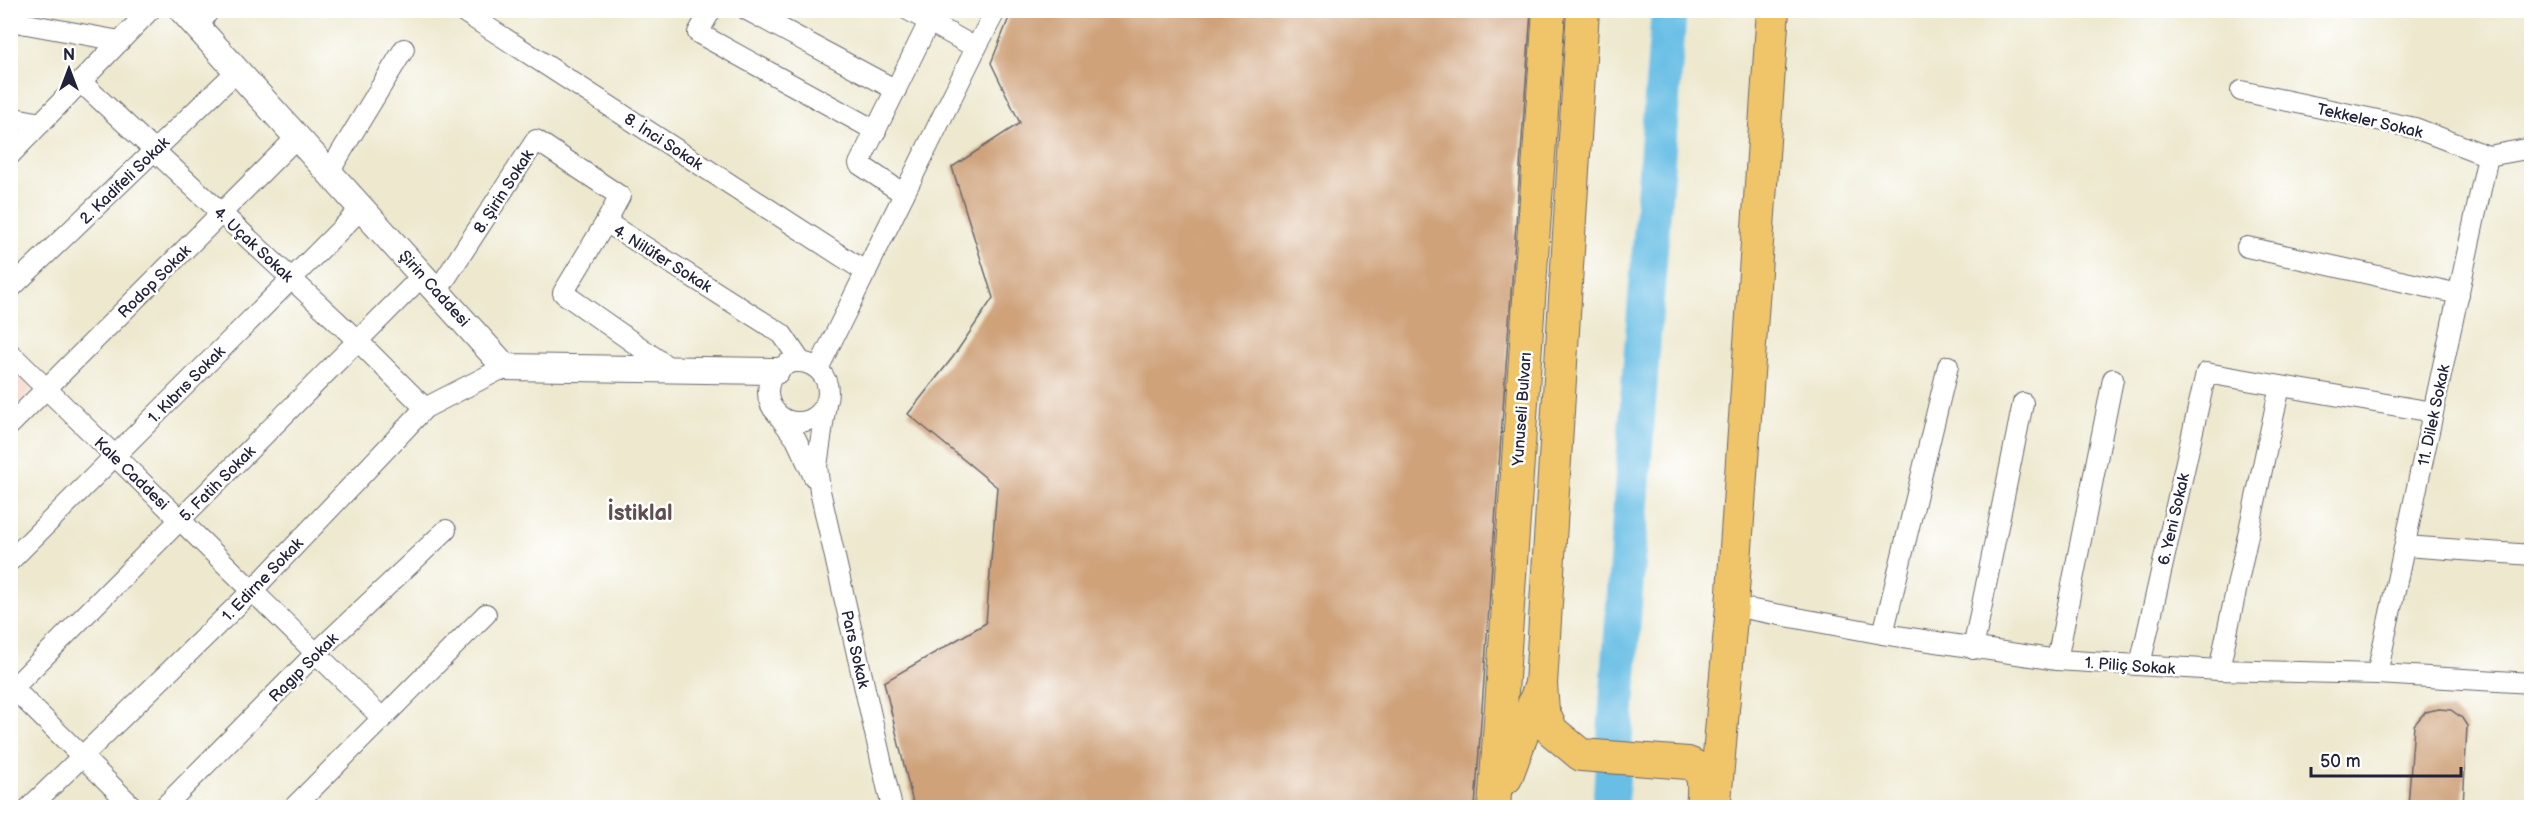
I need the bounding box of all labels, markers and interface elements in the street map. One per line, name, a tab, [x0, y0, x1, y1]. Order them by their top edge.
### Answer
north arrow	[39, 39, 99, 99]
text: N	[63, 46, 75, 65]
street label: Tekkeler Sokak	[2315, 100, 2425, 143]
street label: 8. İnci Sokak	[620, 108, 707, 175]
street label: 2. Kadifeli Sokak	[76, 133, 174, 229]
street label: 8. Şirin Sokak	[470, 146, 538, 237]
street label: 4. Uçak Sokak	[209, 204, 297, 287]
street label: 4. Nilüfer Sokak	[610, 221, 715, 297]
street label: Rodop Sokak	[115, 242, 196, 322]
street label: Şirin Caddesi	[395, 247, 473, 331]
street label: 1. Kıbrıs Sokak	[144, 342, 230, 428]
street label: Yunuseli Bulvarı	[1509, 352, 1536, 468]
street label: 11. Dilek Sokak	[2414, 363, 2455, 468]
street label: Kale Caddesi	[90, 434, 172, 514]
street label: 5. Fatih Sokak	[176, 442, 260, 526]
street label: 6. Yeni Sokak	[2155, 471, 2194, 567]
district label: İstiklal	[607, 498, 673, 527]
street label: 1. Edirne Sokak	[219, 534, 308, 626]
street label: Pars Sokak	[836, 609, 873, 690]
street label: Ragıp Sokak	[266, 629, 343, 707]
street label: 1. Piliç Sokak	[2084, 654, 2176, 679]
scale bar	[2311, 740, 2461, 778]
text: 50 m	[2320, 751, 2361, 772]

